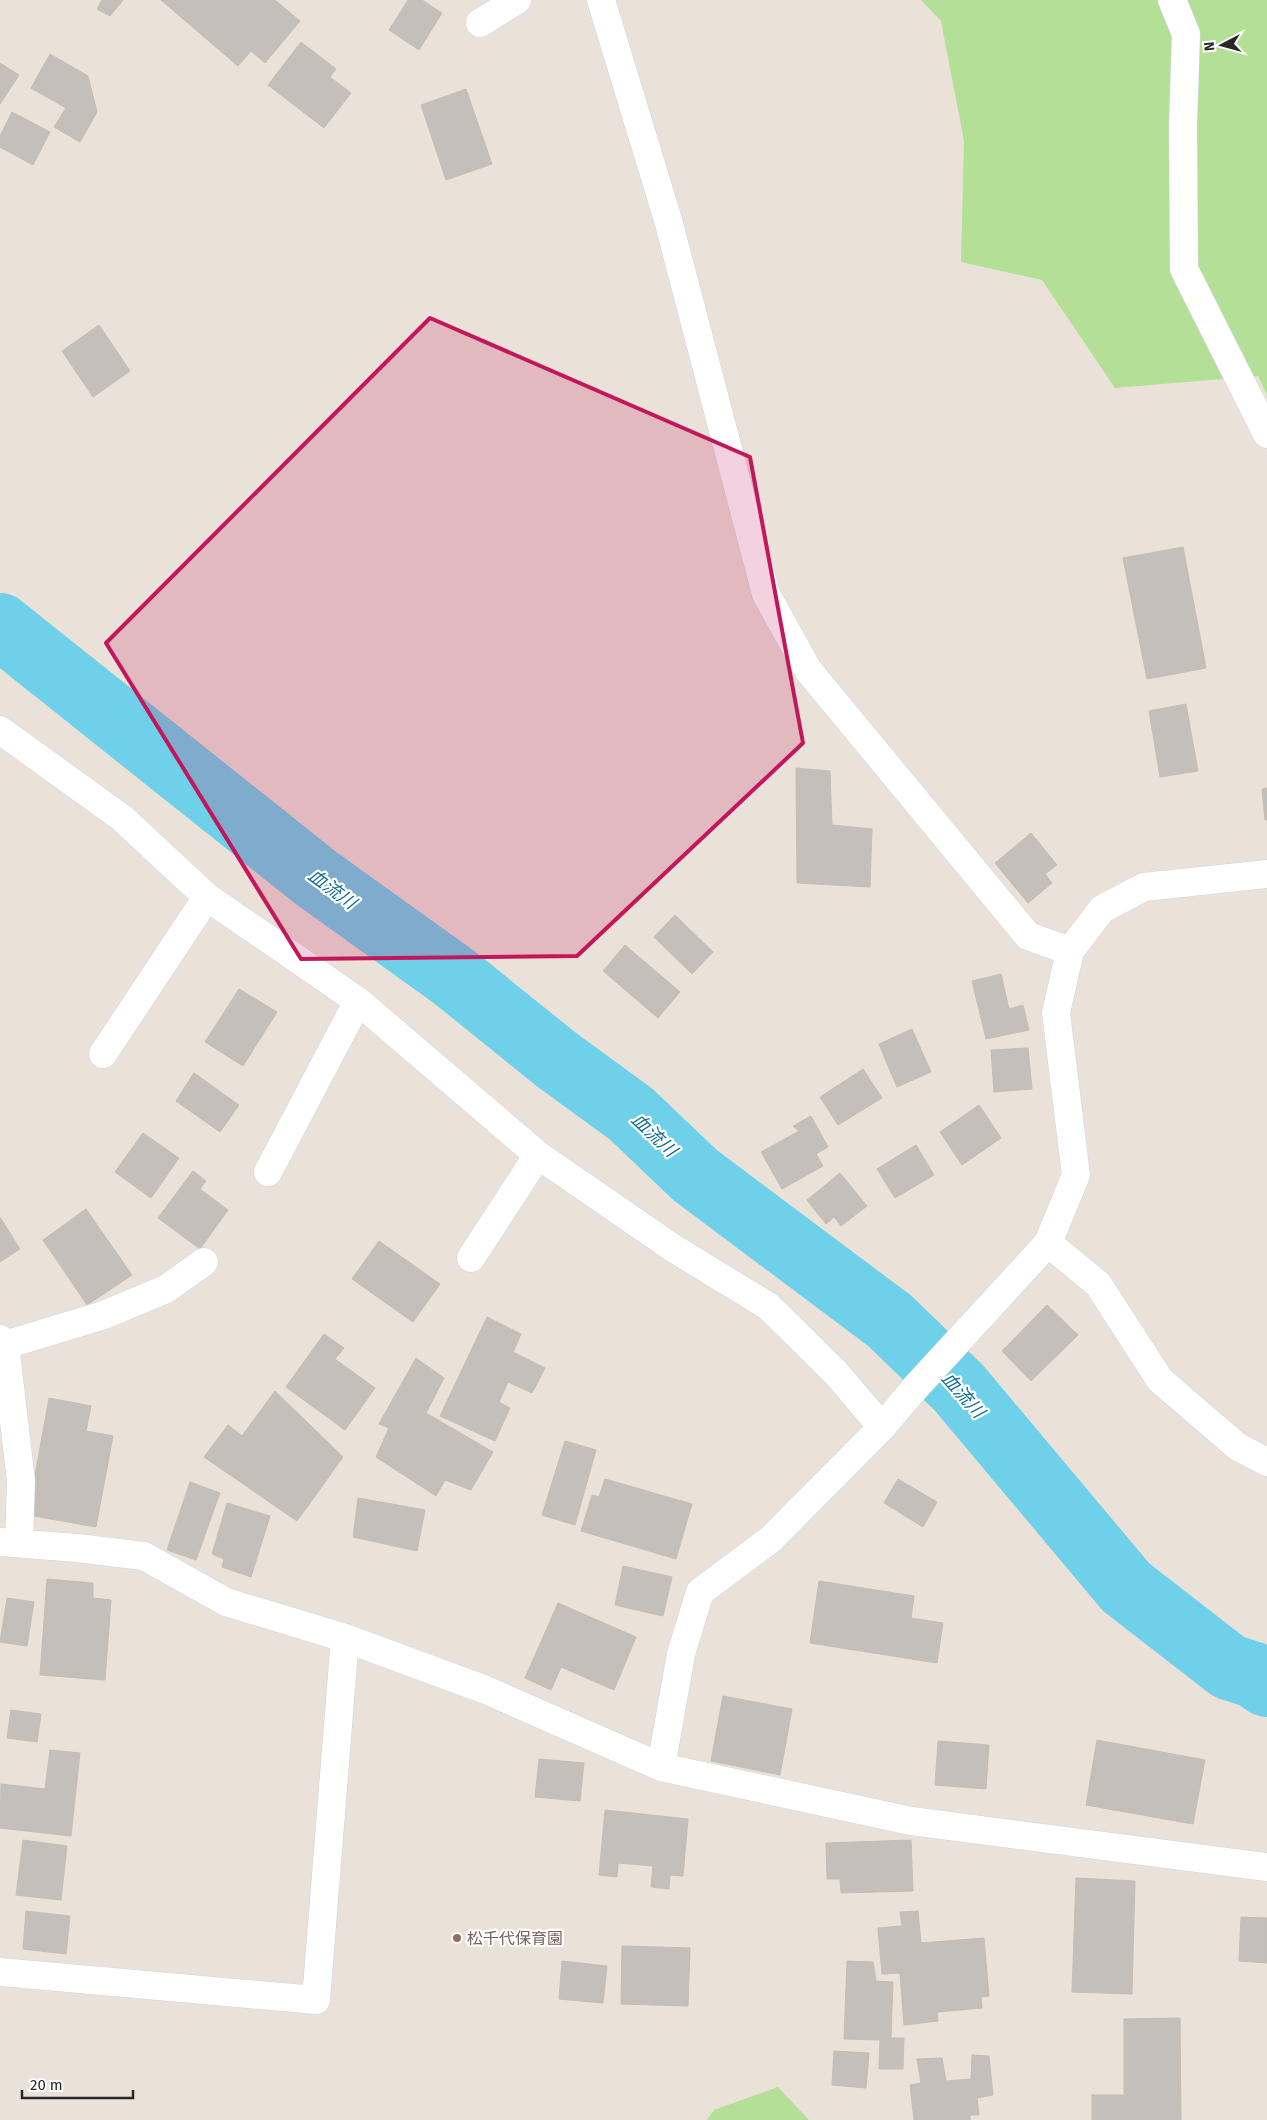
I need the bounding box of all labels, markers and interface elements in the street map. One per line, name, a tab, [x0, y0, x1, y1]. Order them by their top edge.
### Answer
north arrow	[1197, 20, 1247, 70]
text: N	[1201, 41, 1219, 52]
water label: 血流川	[304, 864, 362, 915]
water label: 血流川	[627, 1109, 683, 1163]
water label: 血流川	[937, 1368, 991, 1424]
place label: 松千代保育園	[467, 1929, 563, 1948]
marker: 松千代保育園	[451, 1932, 463, 1944]
scale bar	[22, 2068, 134, 2100]
text: 20 m	[30, 2076, 63, 2094]

